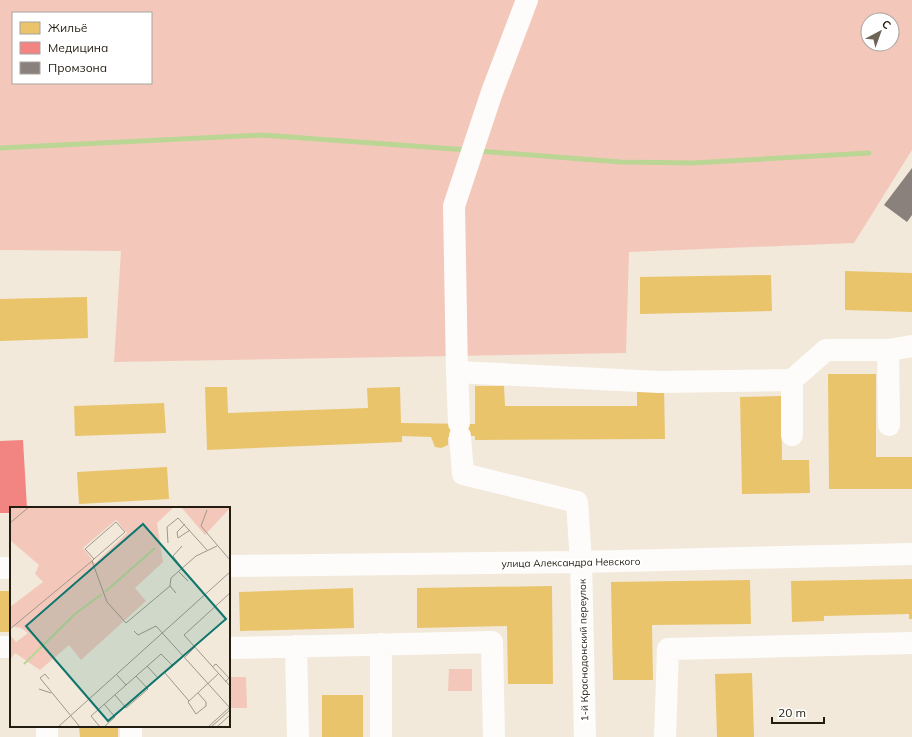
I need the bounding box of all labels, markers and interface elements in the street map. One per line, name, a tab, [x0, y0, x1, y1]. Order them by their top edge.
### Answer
legend	[12, 12, 152, 84]
north arrow	[860, 12, 900, 52]
text: С	[879, 17, 894, 33]
text: Жильё	[48, 20, 88, 35]
text: Медицина	[48, 40, 108, 55]
text: Промзона	[48, 60, 107, 75]
inset map	[10, 507, 230, 727]
street label: улица Александра Невского	[501, 555, 641, 570]
street label: 1-й Краснодонский переулок	[576, 578, 591, 721]
scale bar	[772, 699, 824, 725]
text: 20 m	[778, 705, 806, 720]

